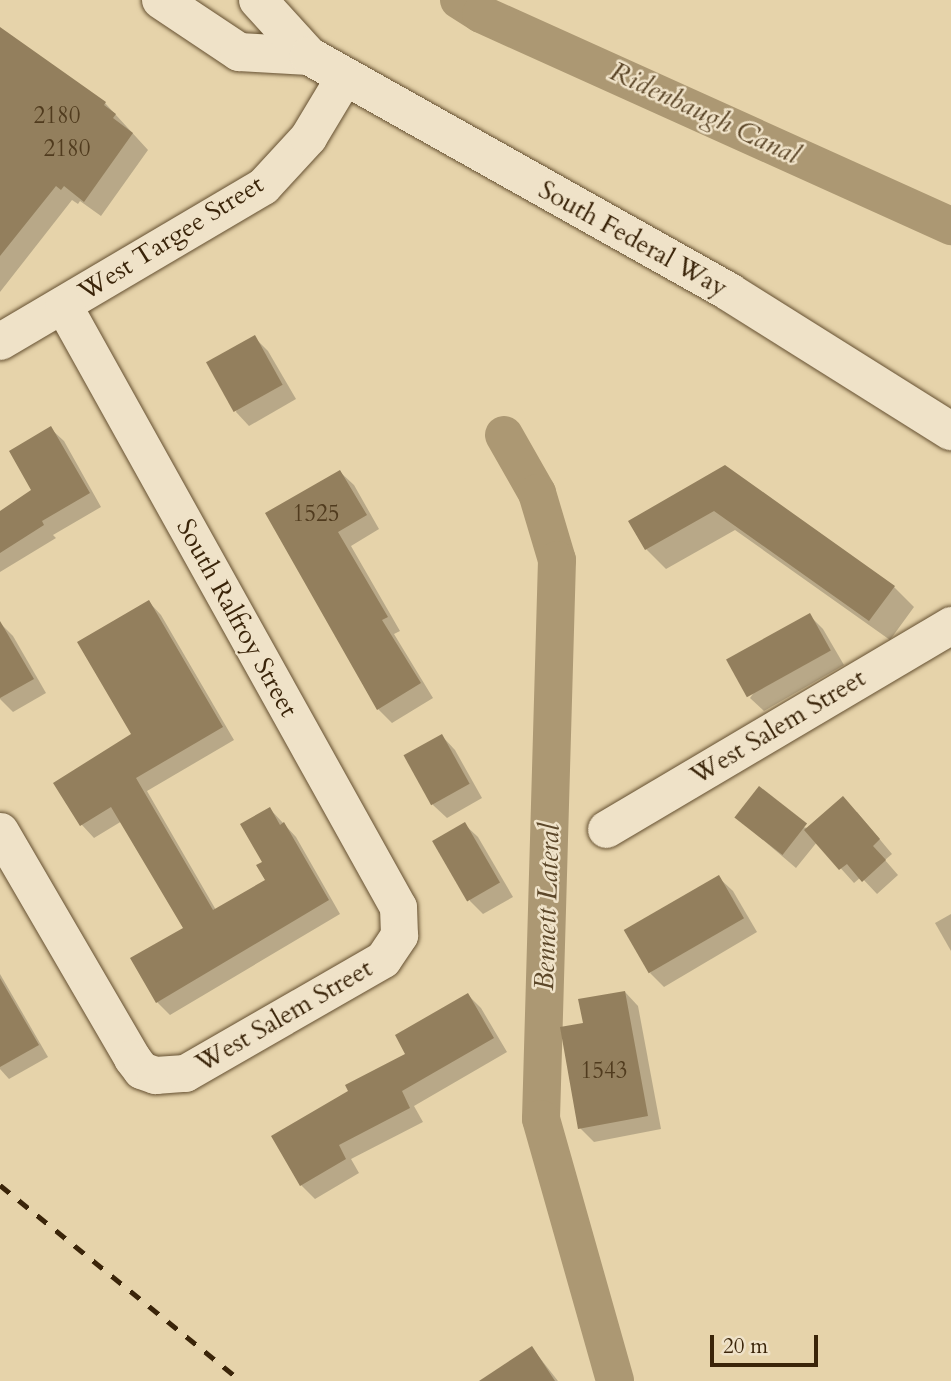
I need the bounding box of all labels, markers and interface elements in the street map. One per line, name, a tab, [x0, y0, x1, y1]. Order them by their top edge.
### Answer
water label: Ridenbaugh Canal	[605, 54, 805, 172]
house number: 2180	[33, 102, 81, 130]
house number: 2180	[43, 135, 91, 163]
street label: West Targee Street	[73, 169, 269, 307]
street label: South Federal Way	[533, 174, 733, 304]
house number: 1525	[292, 500, 340, 528]
street label: South Ralfroy Street	[170, 514, 304, 722]
street label: West Salem Street	[685, 662, 871, 792]
water label: Bennett Lateral	[527, 823, 567, 991]
street label: West Salem Street	[190, 953, 378, 1079]
house number: 1543	[580, 1057, 628, 1085]
scale bar	[713, 1322, 822, 1366]
text: 20 m	[723, 1332, 768, 1361]

